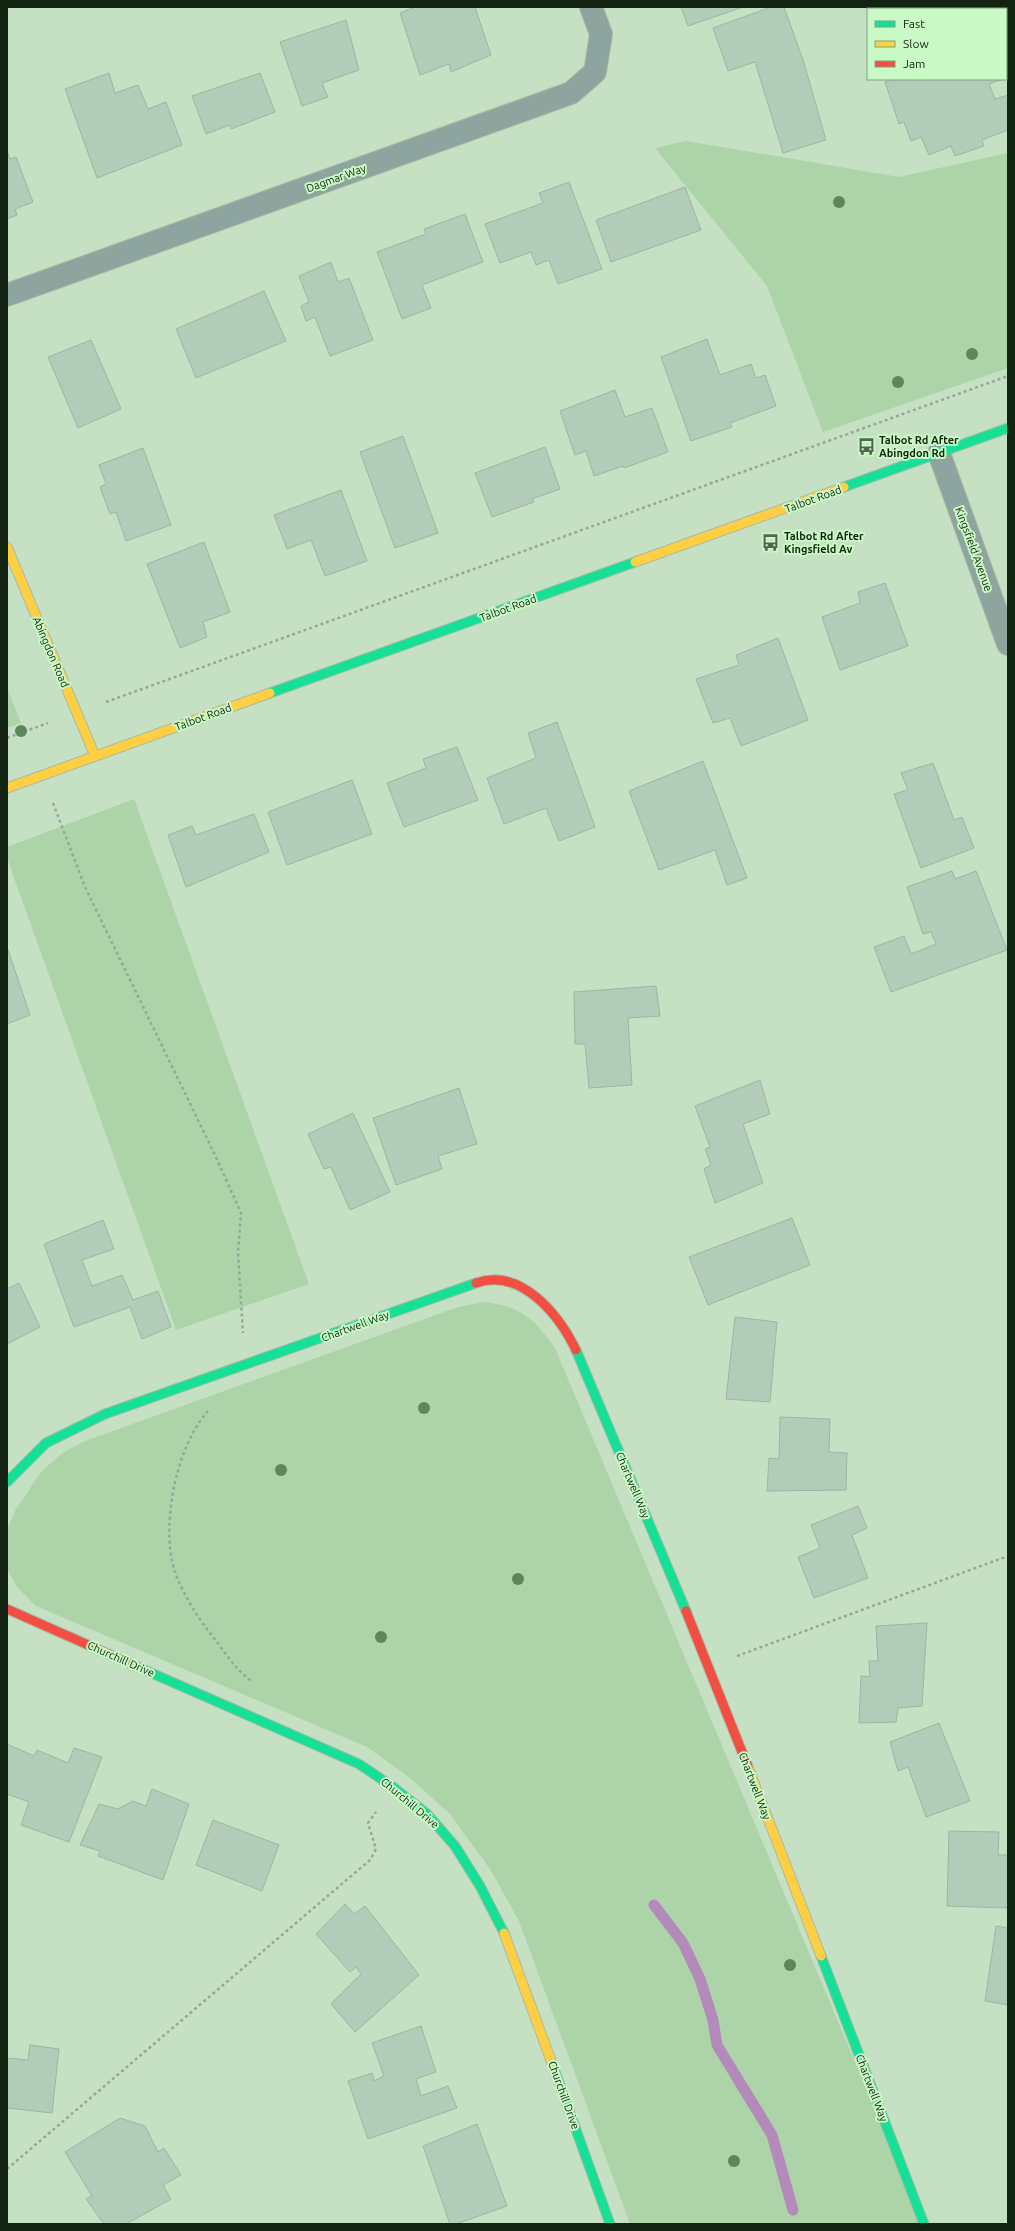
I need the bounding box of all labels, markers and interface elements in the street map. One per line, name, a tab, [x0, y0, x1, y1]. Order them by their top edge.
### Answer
legend	[867, 8, 1007, 80]
text: Fast	[903, 17, 925, 30]
text: Slow	[903, 37, 929, 50]
text: Jam	[903, 57, 925, 70]
street label: Dagmar Way	[305, 161, 368, 194]
place label: Talbot Rd After Abingdon Rd	[879, 434, 959, 459]
bus stop icon: Talbot Rd After Abingdon Rd	[856, 436, 876, 456]
street label: Talbot Road	[783, 483, 843, 515]
street label: Kingsfield Avenue	[953, 505, 995, 593]
place label: Talbot Rd After Kingsfield Av	[784, 530, 864, 555]
bus stop icon: Talbot Rd After Kingsfield Av	[761, 532, 781, 552]
street label: Talbot Road	[478, 592, 538, 624]
street label: Abingdon Road	[31, 615, 71, 689]
street label: Talbot Road	[173, 701, 233, 733]
street label: Chartwell Way	[320, 1308, 391, 1344]
street label: Chartwell Way	[614, 1450, 653, 1521]
street label: Churchill Drive	[86, 1639, 156, 1679]
street label: Chartwell Way	[737, 1751, 774, 1822]
street label: Churchill Drive	[379, 1775, 441, 1831]
street label: Chartwell Way	[854, 2053, 891, 2124]
street label: Churchill Drive	[546, 2059, 582, 2131]

